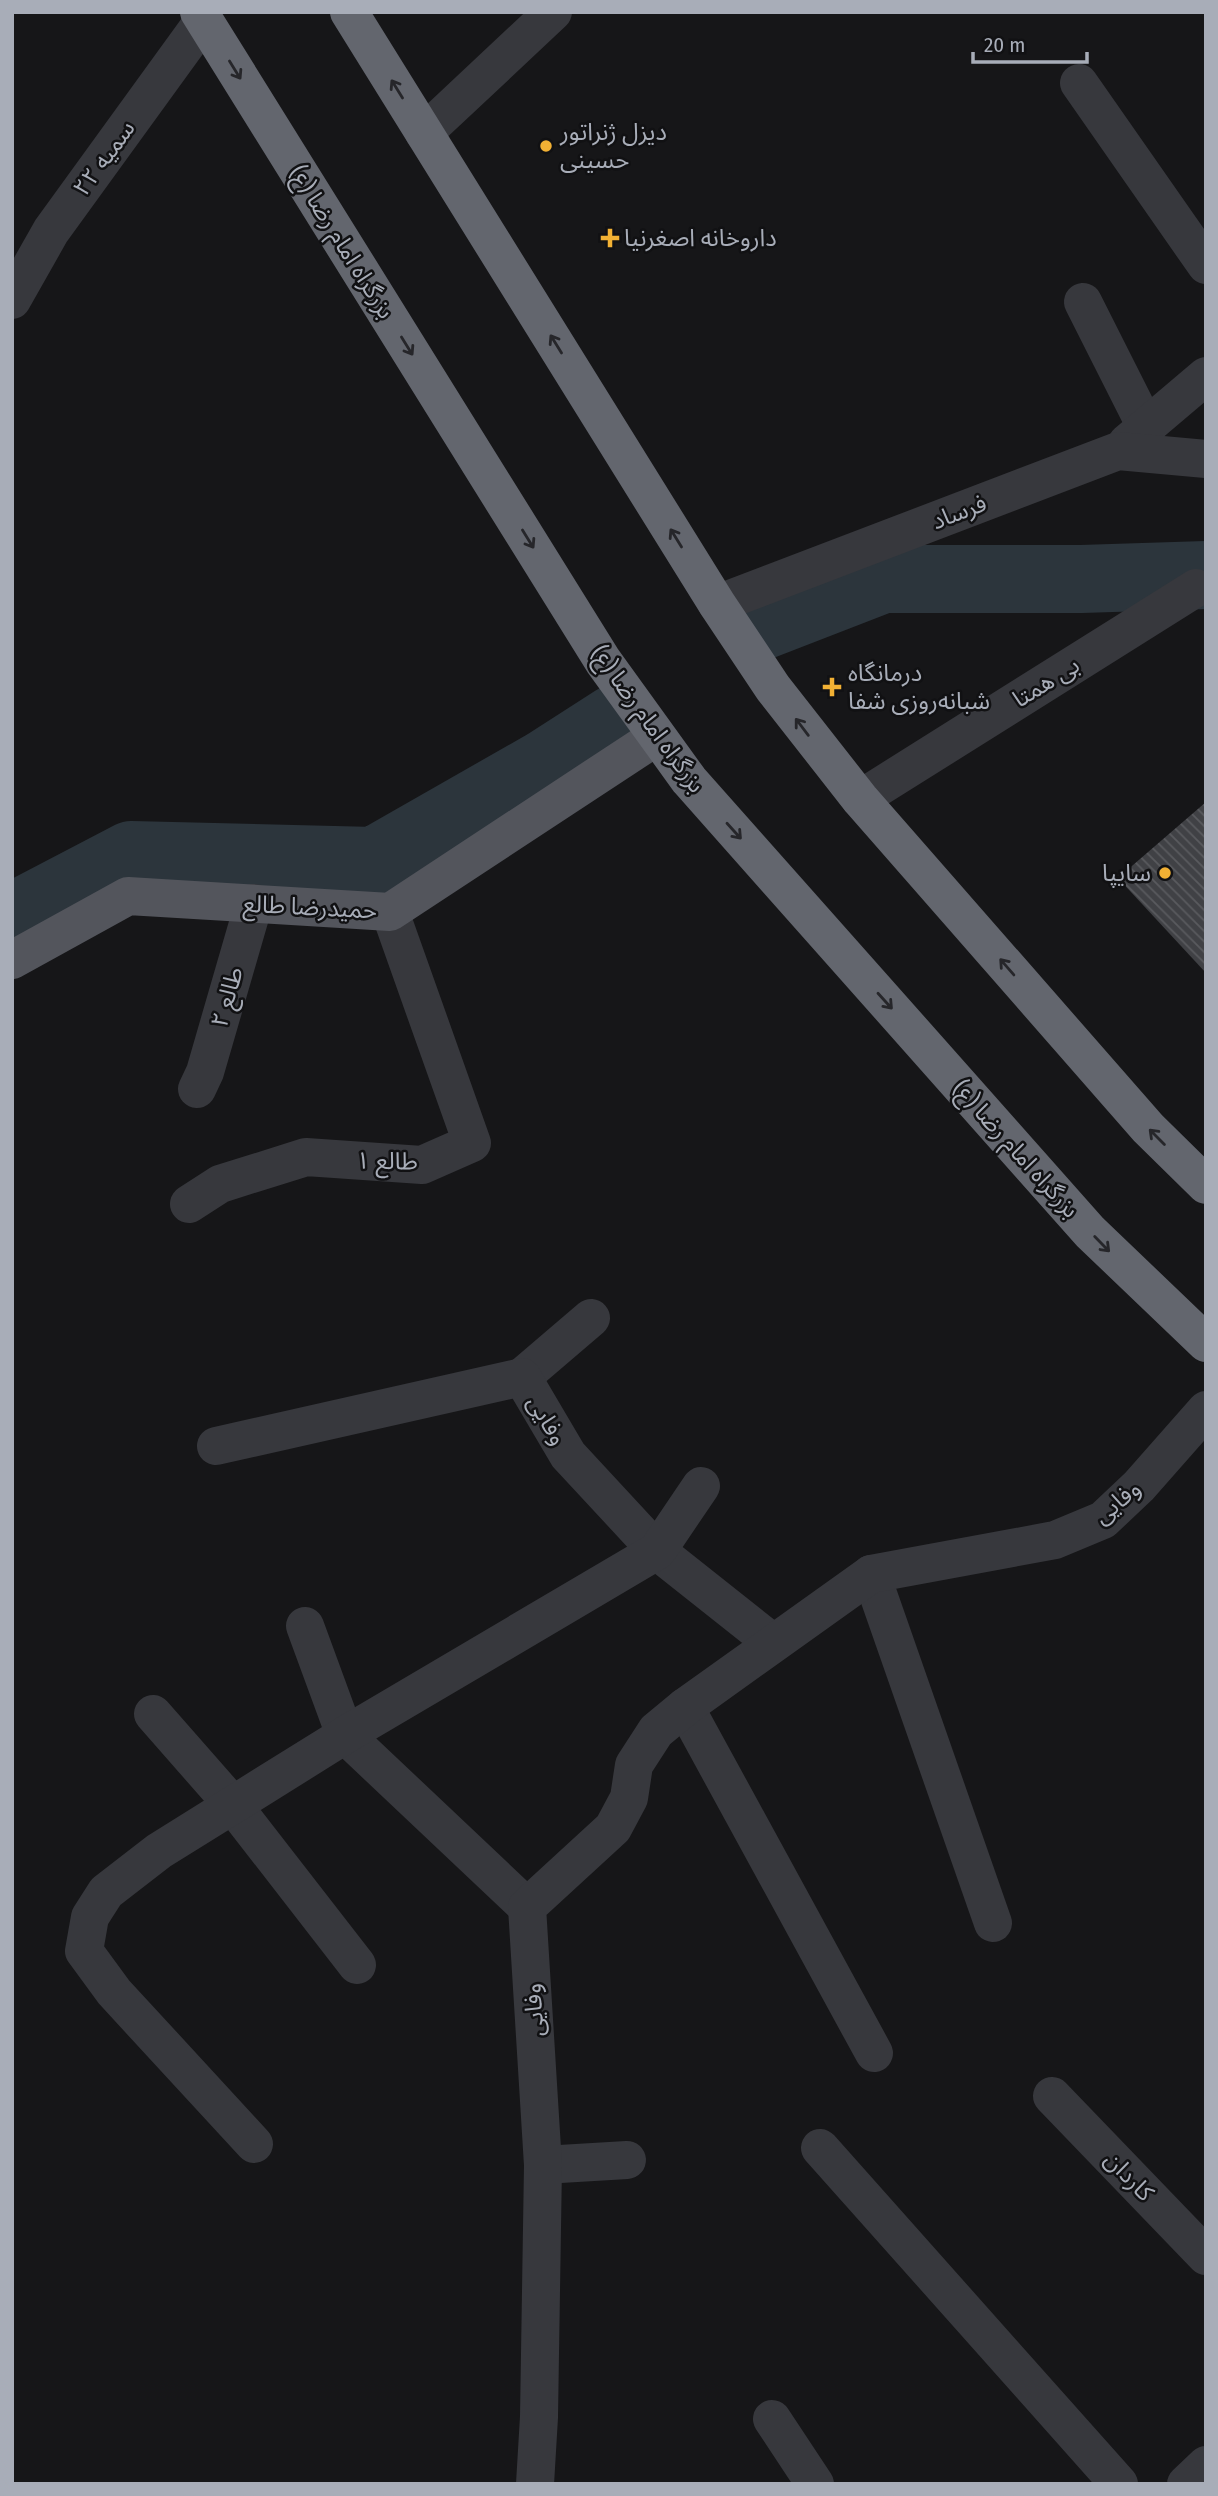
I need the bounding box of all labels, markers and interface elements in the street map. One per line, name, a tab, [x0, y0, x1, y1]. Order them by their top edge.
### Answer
scale bar	[973, 21, 1087, 65]
text: 20 m	[984, 32, 1025, 58]
one-way arrow	[227, 60, 242, 79]
one-way arrow	[390, 80, 405, 99]
street label: سمیه ۲۲	[67, 115, 141, 201]
place label: دیزل ژنراتور حسینی	[559, 118, 667, 174]
marker: دیزل ژنراتور حسینی	[538, 138, 554, 154]
street label: بزرگراه امام رضا (ع)	[280, 160, 400, 326]
place label: داروخانه اصغرنیا	[624, 224, 777, 252]
marker: داروخانه اصغرنیا	[602, 230, 618, 246]
one-way arrow	[549, 335, 563, 355]
one-way arrow	[401, 336, 415, 356]
street label: فرساد	[927, 489, 991, 535]
one-way arrow	[669, 528, 683, 548]
one-way arrow	[521, 529, 535, 549]
street label: بزرگراه امام رضا (ع)	[582, 640, 711, 800]
street label: بی همتا	[1007, 651, 1085, 713]
place label: درمانگاه شبانه‌روزی شفا	[848, 659, 990, 715]
marker: درمانگاه شبانه‌روزی شفا	[822, 677, 842, 697]
one-way arrow	[795, 718, 810, 737]
one-way arrow	[726, 822, 742, 840]
place label: سایپا	[1102, 859, 1151, 888]
marker: سایپا	[1157, 865, 1173, 881]
street label: حمیدرضا طالع	[242, 890, 378, 927]
one-way arrow	[999, 958, 1015, 976]
street label: طالع ۲	[205, 964, 252, 1031]
one-way arrow	[877, 992, 893, 1010]
street label: بزرگراه امام رضا (ع)	[944, 1075, 1085, 1226]
one-way arrow	[1149, 1129, 1166, 1146]
street label: طالع ۱	[356, 1146, 418, 1179]
one-way arrow	[1093, 1236, 1110, 1253]
street label: وفایی	[521, 1390, 573, 1450]
street label: وفایی	[1088, 1474, 1146, 1530]
street label: وفایی	[518, 1982, 550, 2038]
street label: کاردان	[1099, 2145, 1160, 2208]

